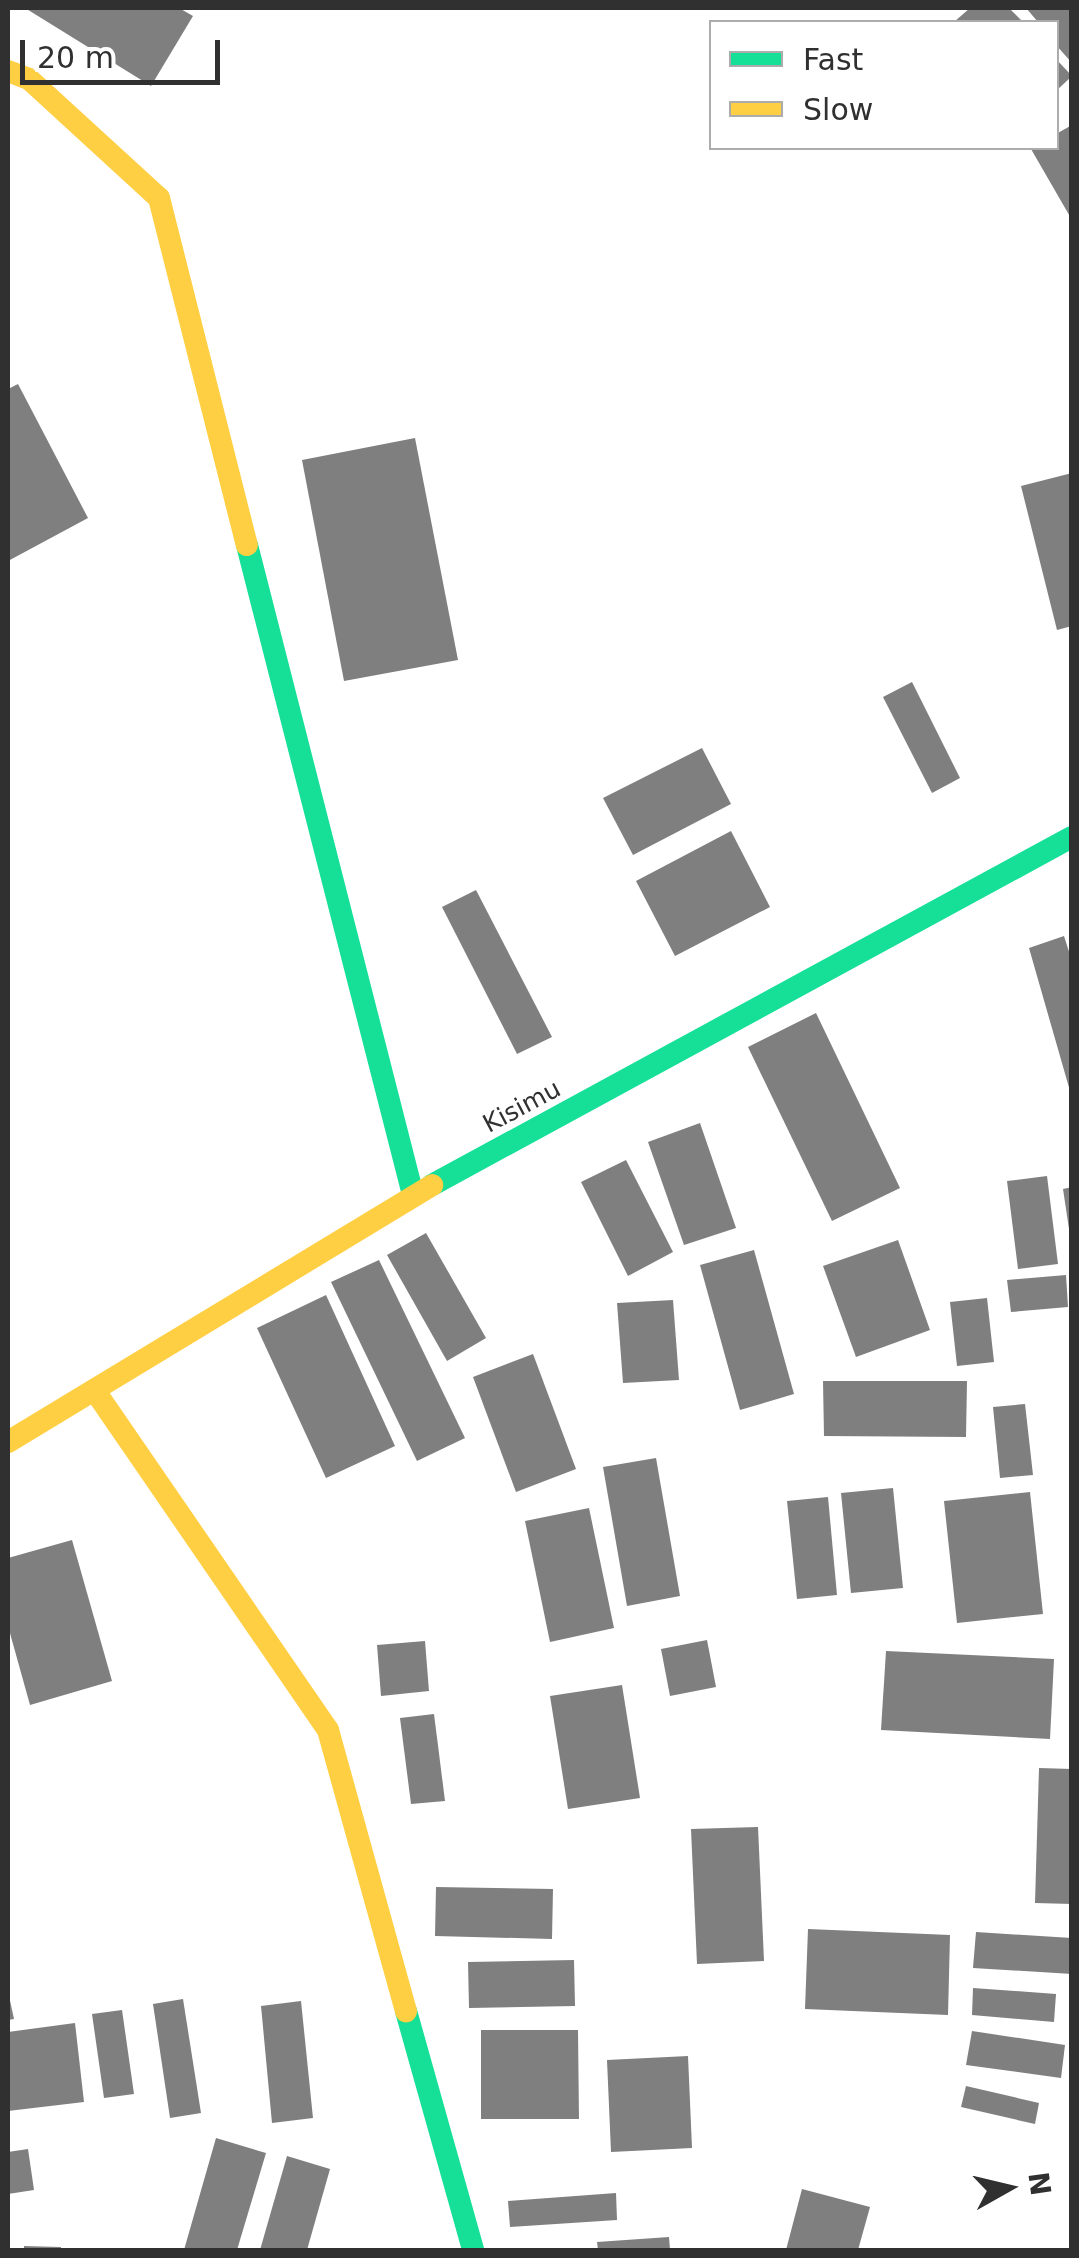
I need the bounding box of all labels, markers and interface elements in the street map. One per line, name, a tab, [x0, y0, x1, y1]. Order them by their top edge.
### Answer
scale bar	[25, 20, 225, 82]
legend	[709, 20, 1059, 150]
text: 20 m	[37, 40, 114, 75]
text: Fast	[803, 42, 863, 77]
text: Slow	[803, 92, 873, 127]
street label: Kisimu	[478, 1074, 566, 1140]
north arrow	[959, 2138, 1059, 2238]
text: N	[1021, 2170, 1057, 2198]

